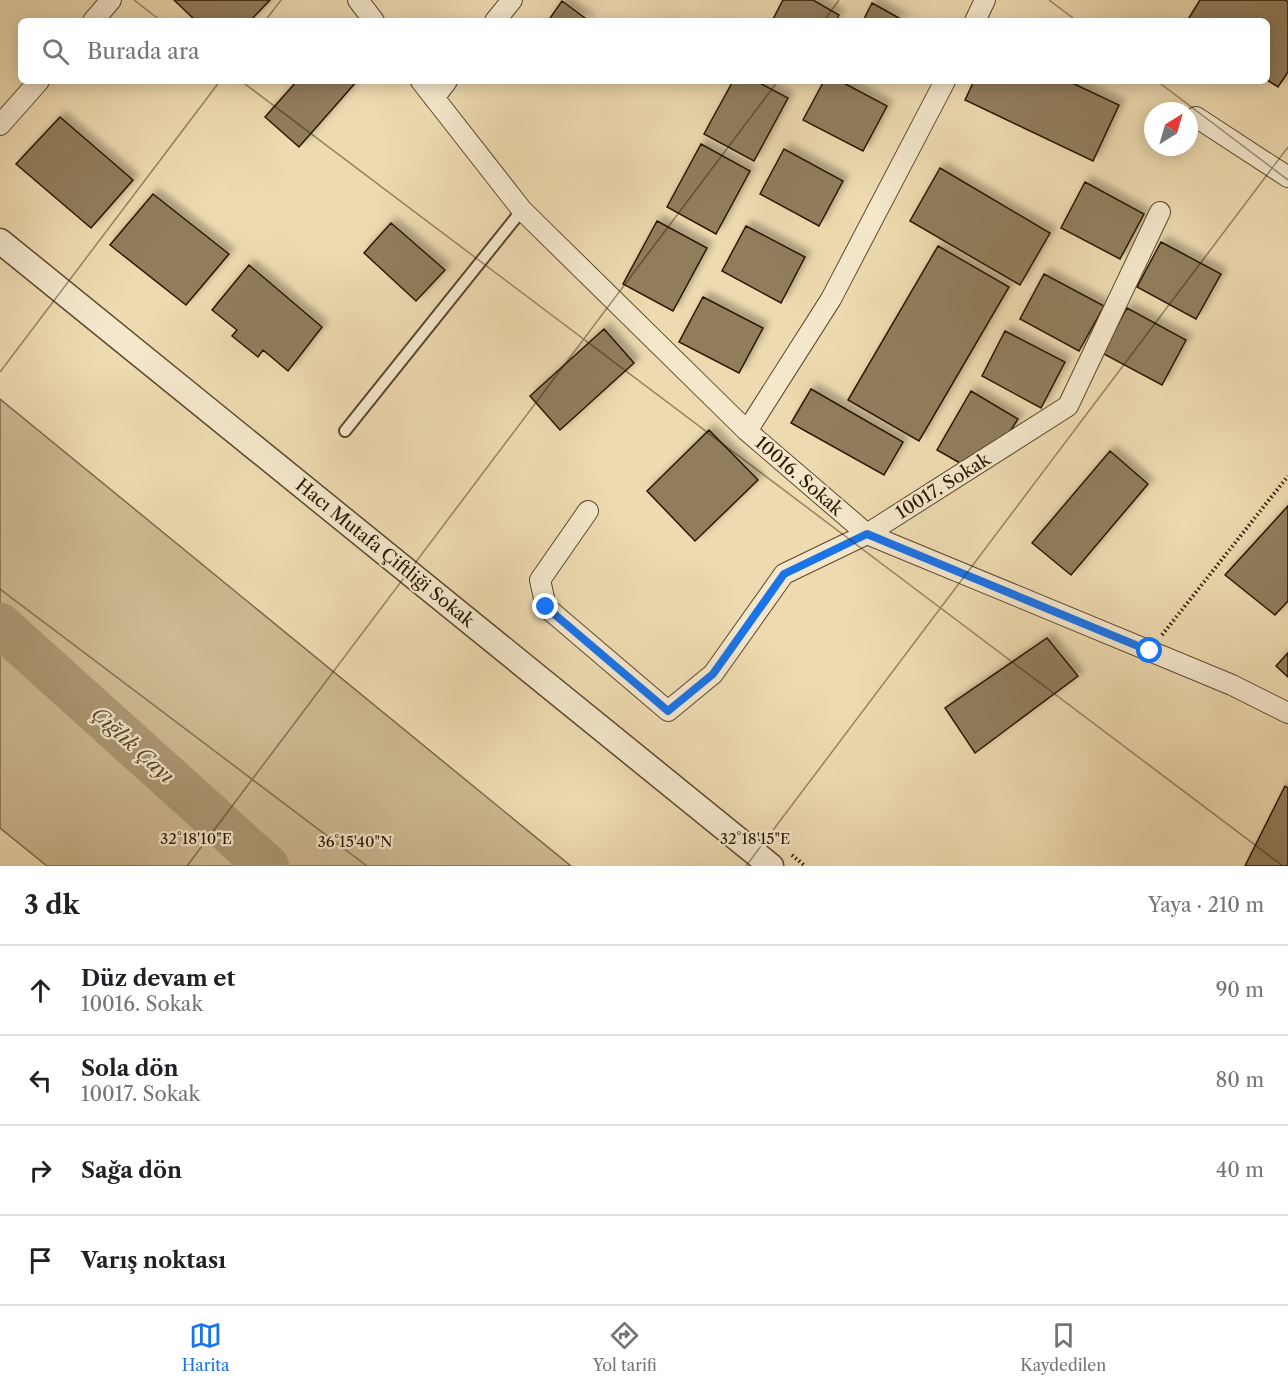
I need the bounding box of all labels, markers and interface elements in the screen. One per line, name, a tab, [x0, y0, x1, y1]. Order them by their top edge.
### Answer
search box	[18, 18, 1270, 84]
icon: search	[39, 35, 72, 68]
text: Burada ara	[87, 38, 200, 65]
north arrow	[1144, 102, 1198, 156]
street label: 10016. Sokak	[750, 432, 849, 521]
street label: 10017. Sokak	[892, 447, 996, 524]
street label: Hacı Mutafa Çiftliği Sokak	[291, 474, 480, 633]
route end	[532, 593, 558, 619]
route start	[1136, 637, 1162, 663]
water label: Çığlık Çayı	[87, 702, 179, 788]
text: 32°18'10"E	[160, 829, 232, 848]
text: 32°18'15"E	[720, 829, 790, 848]
text: 36°15'40"N	[318, 832, 392, 851]
text: 3 dk	[24, 889, 80, 921]
text: Yaya · 210 m	[1148, 893, 1264, 917]
text: Düz devam et	[81, 965, 235, 992]
icon: ahead	[24, 974, 57, 1007]
text: 90 m	[1216, 978, 1264, 1002]
text: 10016. Sokak	[81, 992, 203, 1016]
text: Sola dön	[81, 1055, 179, 1082]
icon: left	[24, 1064, 57, 1097]
text: 80 m	[1216, 1068, 1264, 1092]
text: 10017. Sokak	[81, 1082, 200, 1106]
icon: right	[24, 1154, 57, 1187]
text: Sağa dön	[81, 1157, 182, 1184]
text: 40 m	[1216, 1158, 1264, 1182]
icon: arrive	[24, 1244, 57, 1277]
text: Varış noktası	[81, 1247, 226, 1274]
tab: Harita	[182, 1319, 229, 1375]
tab: Yol tarifi	[593, 1319, 657, 1375]
tab: Kaydedilen	[1020, 1319, 1106, 1375]

